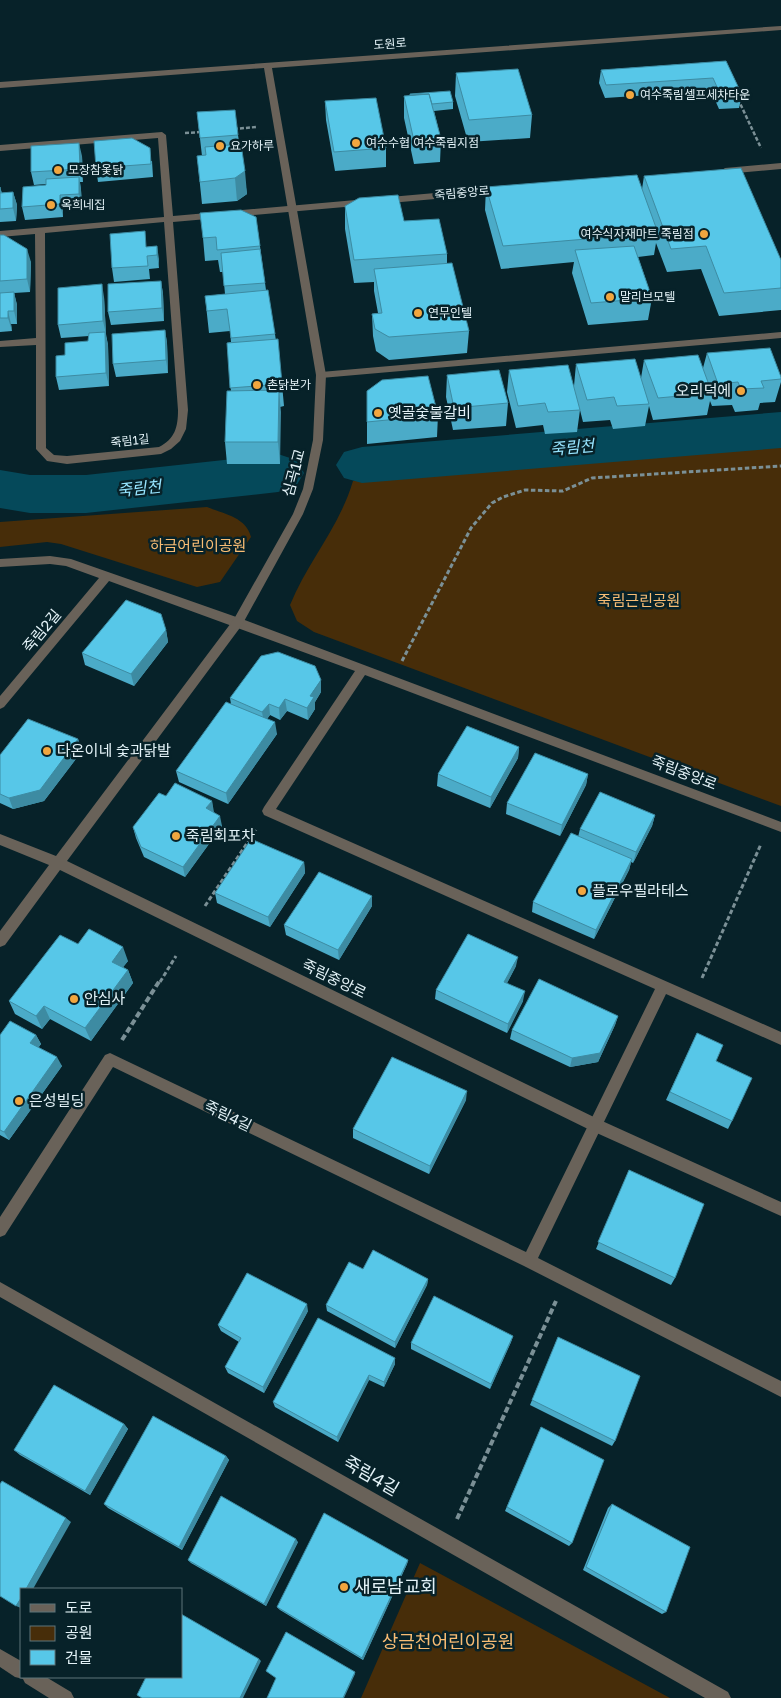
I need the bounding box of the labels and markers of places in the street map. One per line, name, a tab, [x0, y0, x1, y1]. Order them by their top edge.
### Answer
place label: 여수죽림셀프세차타운	[640, 87, 750, 102]
marker: 여수죽림셀프세차타운	[624, 89, 636, 101]
place label: 여수수협 여수죽림지점	[366, 135, 479, 150]
marker: 여수수협 여수죽림지점	[350, 137, 362, 149]
place label: 요가하루	[230, 138, 274, 153]
marker: 요가하루	[214, 140, 226, 152]
place label: 모장참옻닭	[68, 162, 123, 177]
marker: 모장참옻닭	[52, 164, 64, 176]
place label: 옥희네집	[61, 197, 105, 212]
marker: 옥희네집	[45, 199, 57, 211]
place label: 여수식자재마트 죽림점	[581, 226, 694, 241]
marker: 여수식자재마트 죽림점	[698, 228, 710, 240]
place label: 말리브모텔	[620, 289, 675, 304]
marker: 말리브모텔	[604, 291, 616, 303]
place label: 연무인텔	[428, 305, 472, 320]
marker: 연무인텔	[412, 307, 424, 319]
place label: 촌닭본가	[267, 377, 311, 392]
marker: 촌닭본가	[251, 379, 263, 391]
place label: 오리덕에	[676, 381, 731, 399]
marker: 오리덕에	[735, 385, 747, 397]
place label: 옛골숯불갈비	[388, 403, 471, 421]
marker: 옛골숯불갈비	[372, 407, 384, 419]
place label: 다온이네 숯과닭발	[57, 741, 171, 759]
marker: 다온이네 숯과닭발	[41, 745, 53, 757]
place label: 죽림회포차	[186, 826, 255, 844]
marker: 죽림회포차	[170, 830, 182, 842]
place label: 플로우필라테스	[592, 881, 689, 899]
marker: 플로우필라테스	[576, 885, 588, 897]
place label: 안심사	[84, 989, 126, 1007]
marker: 안심사	[68, 993, 80, 1005]
place label: 은성빌딩	[29, 1091, 84, 1109]
marker: 은성빌딩	[13, 1095, 25, 1107]
place label: 새로남교회	[354, 1575, 437, 1597]
marker: 새로남교회	[338, 1581, 350, 1593]

